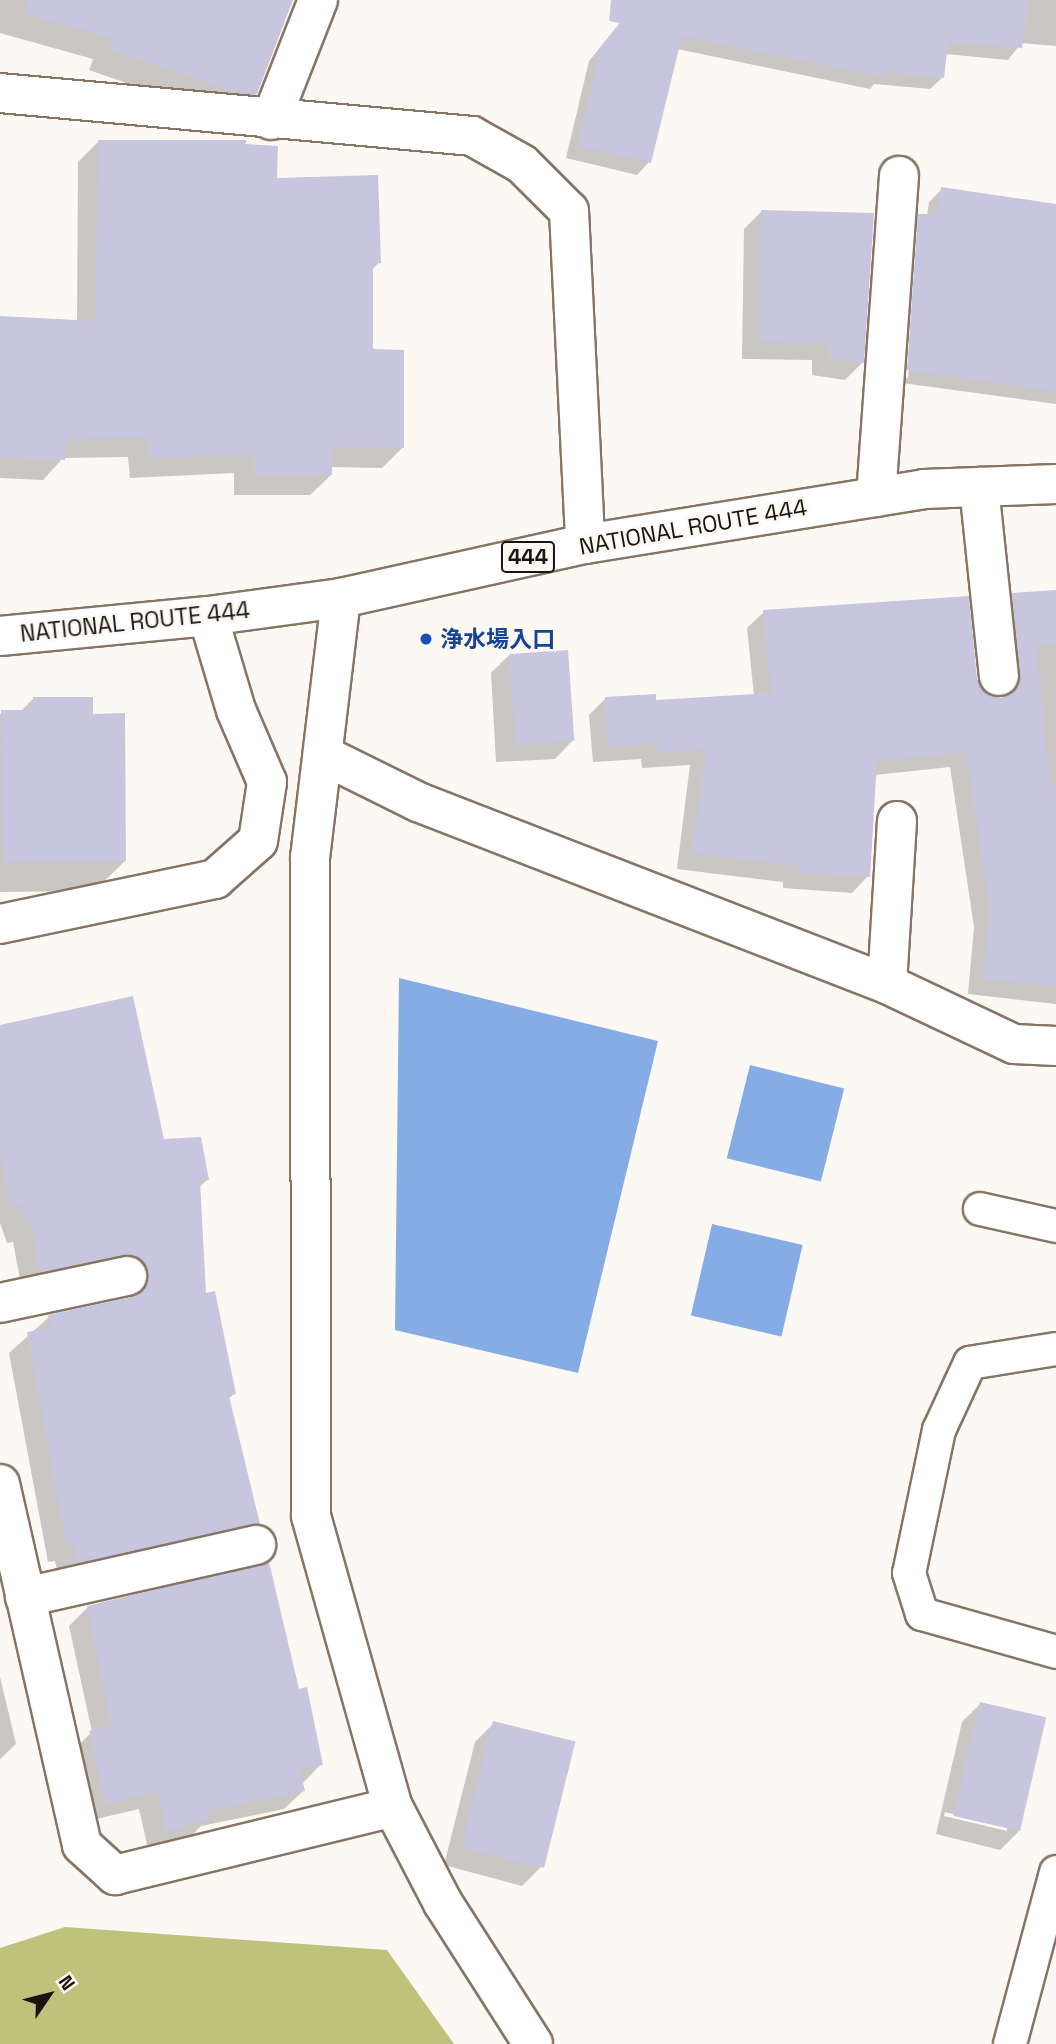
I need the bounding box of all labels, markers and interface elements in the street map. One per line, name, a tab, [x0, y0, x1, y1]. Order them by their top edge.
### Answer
street label: NATIONAL ROUTE 444	[577, 493, 809, 561]
road number: 444	[500, 540, 556, 574]
street label: NATIONAL ROUTE 444	[18, 596, 252, 648]
place label: 浄水場入口	[440, 625, 555, 653]
marker: 浄水場入口	[418, 631, 434, 647]
north arrow	[14, 1960, 84, 2030]
text: N	[53, 1970, 80, 1995]

